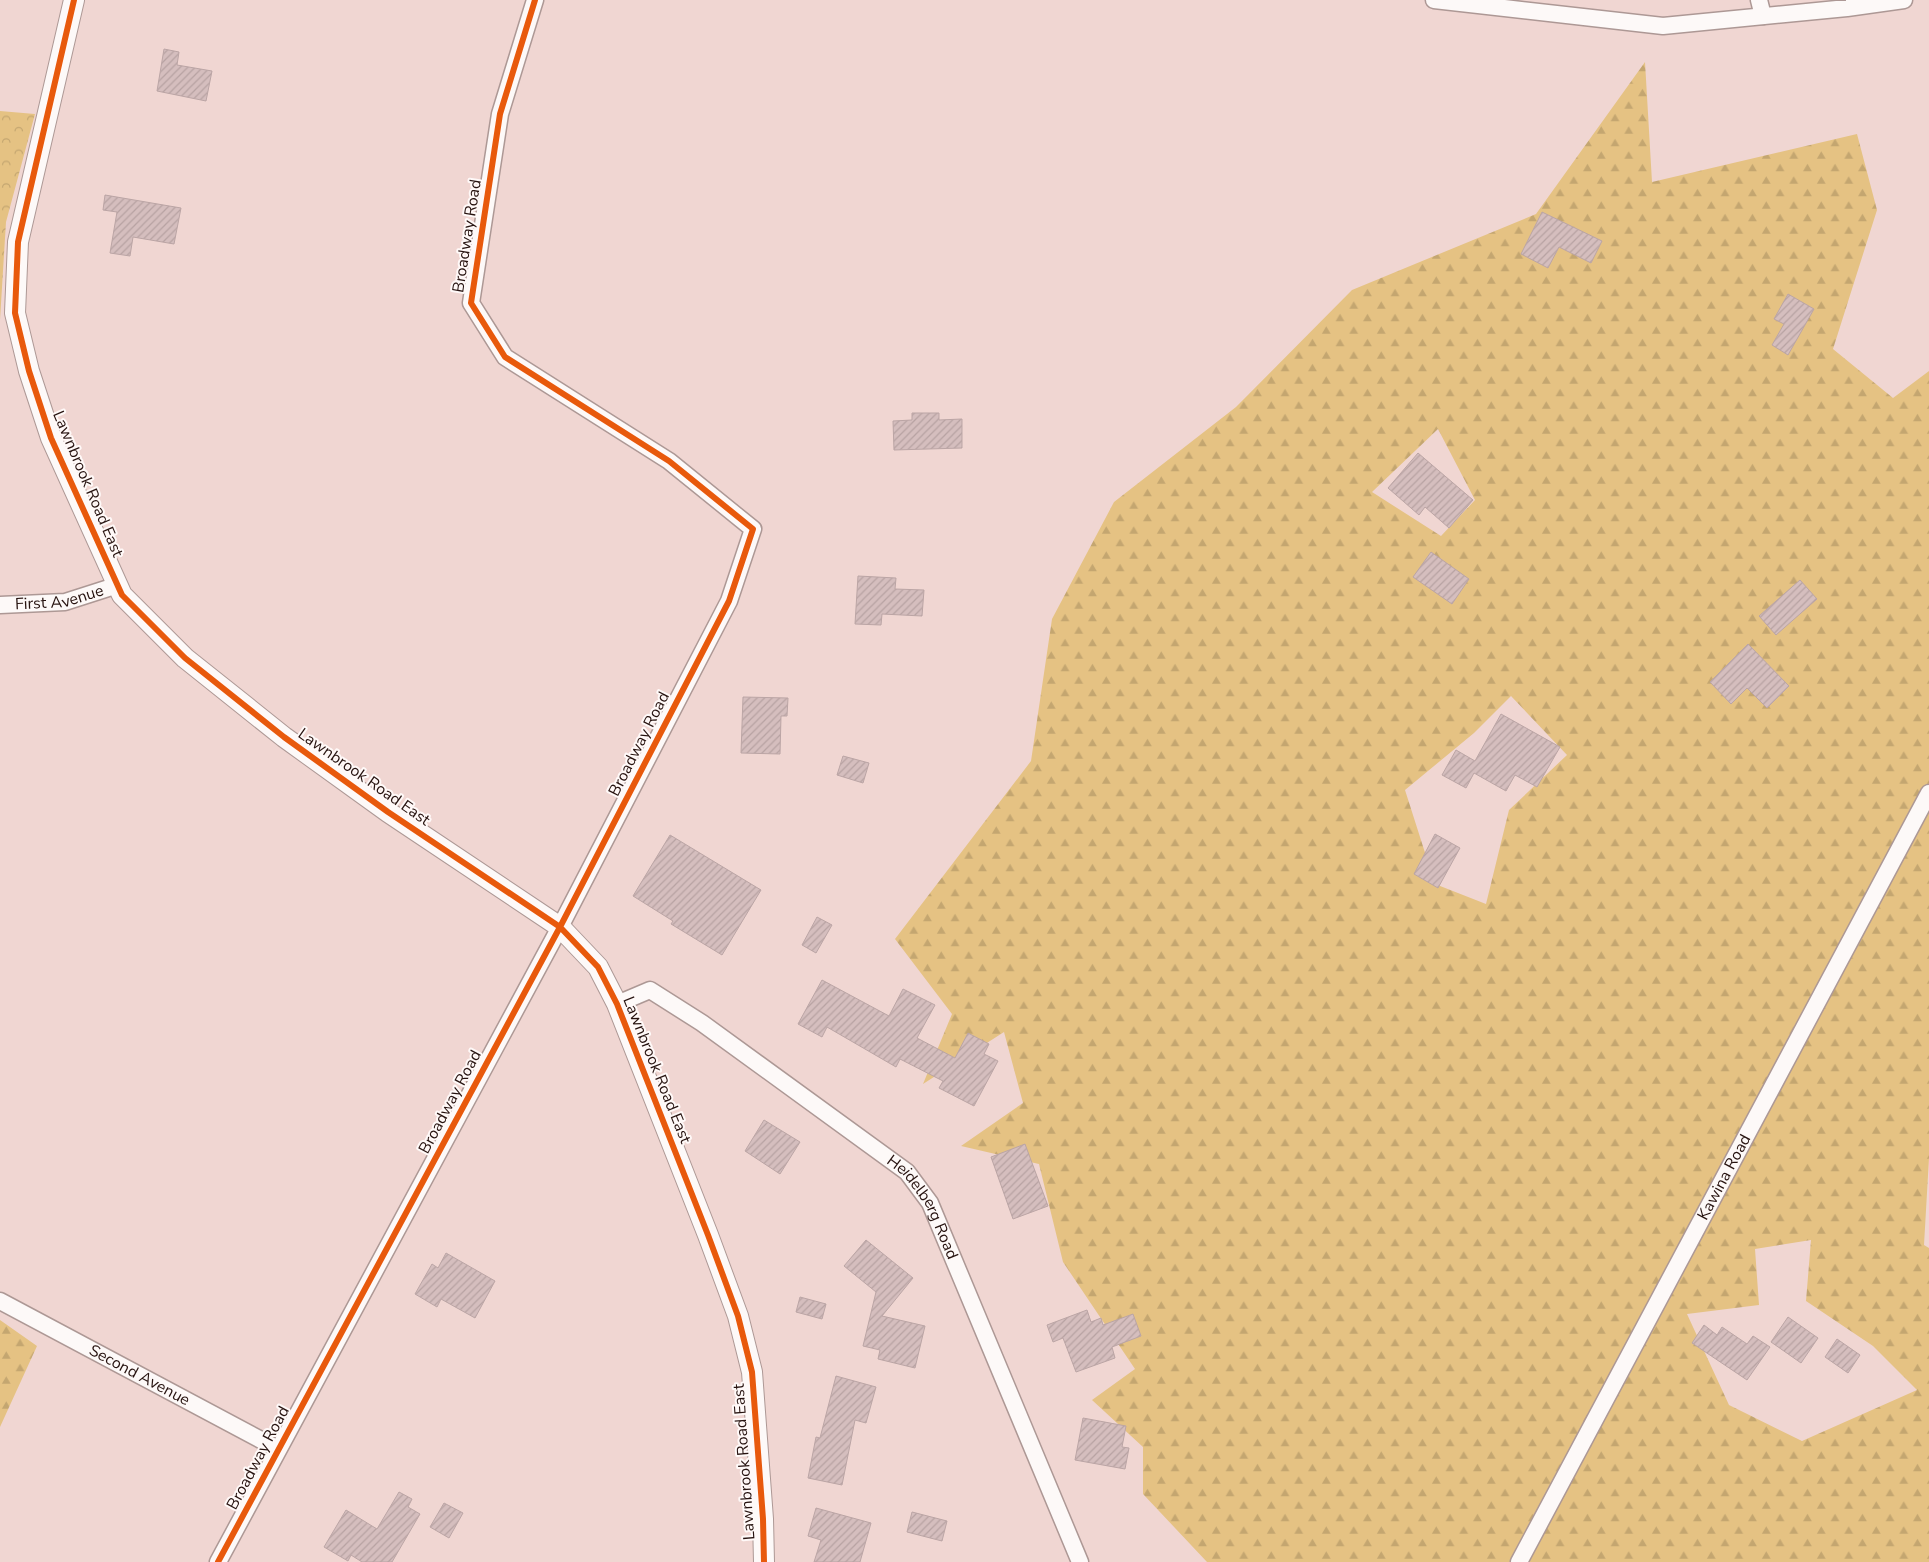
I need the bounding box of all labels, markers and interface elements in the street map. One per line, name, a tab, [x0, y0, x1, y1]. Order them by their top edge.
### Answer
street label: Broadway Road	[447, 178, 487, 294]
street label: Lawnbrook Road East	[47, 408, 129, 561]
street label: First Avenue	[14, 579, 106, 615]
street label: Broadway Road	[603, 688, 675, 800]
street label: Lawnbrook Road East	[293, 723, 435, 831]
street label: Lawnbrook Road East	[617, 993, 697, 1147]
street label: Broadway Road	[413, 1046, 487, 1158]
street label: Kawina Road	[1692, 1130, 1756, 1224]
street label: Heidelberg Road	[882, 1150, 963, 1263]
street label: Second Avenue	[85, 1339, 194, 1411]
street label: Lawnbrook Road East	[728, 1383, 760, 1541]
street label: Broadway Road	[221, 1402, 295, 1514]

